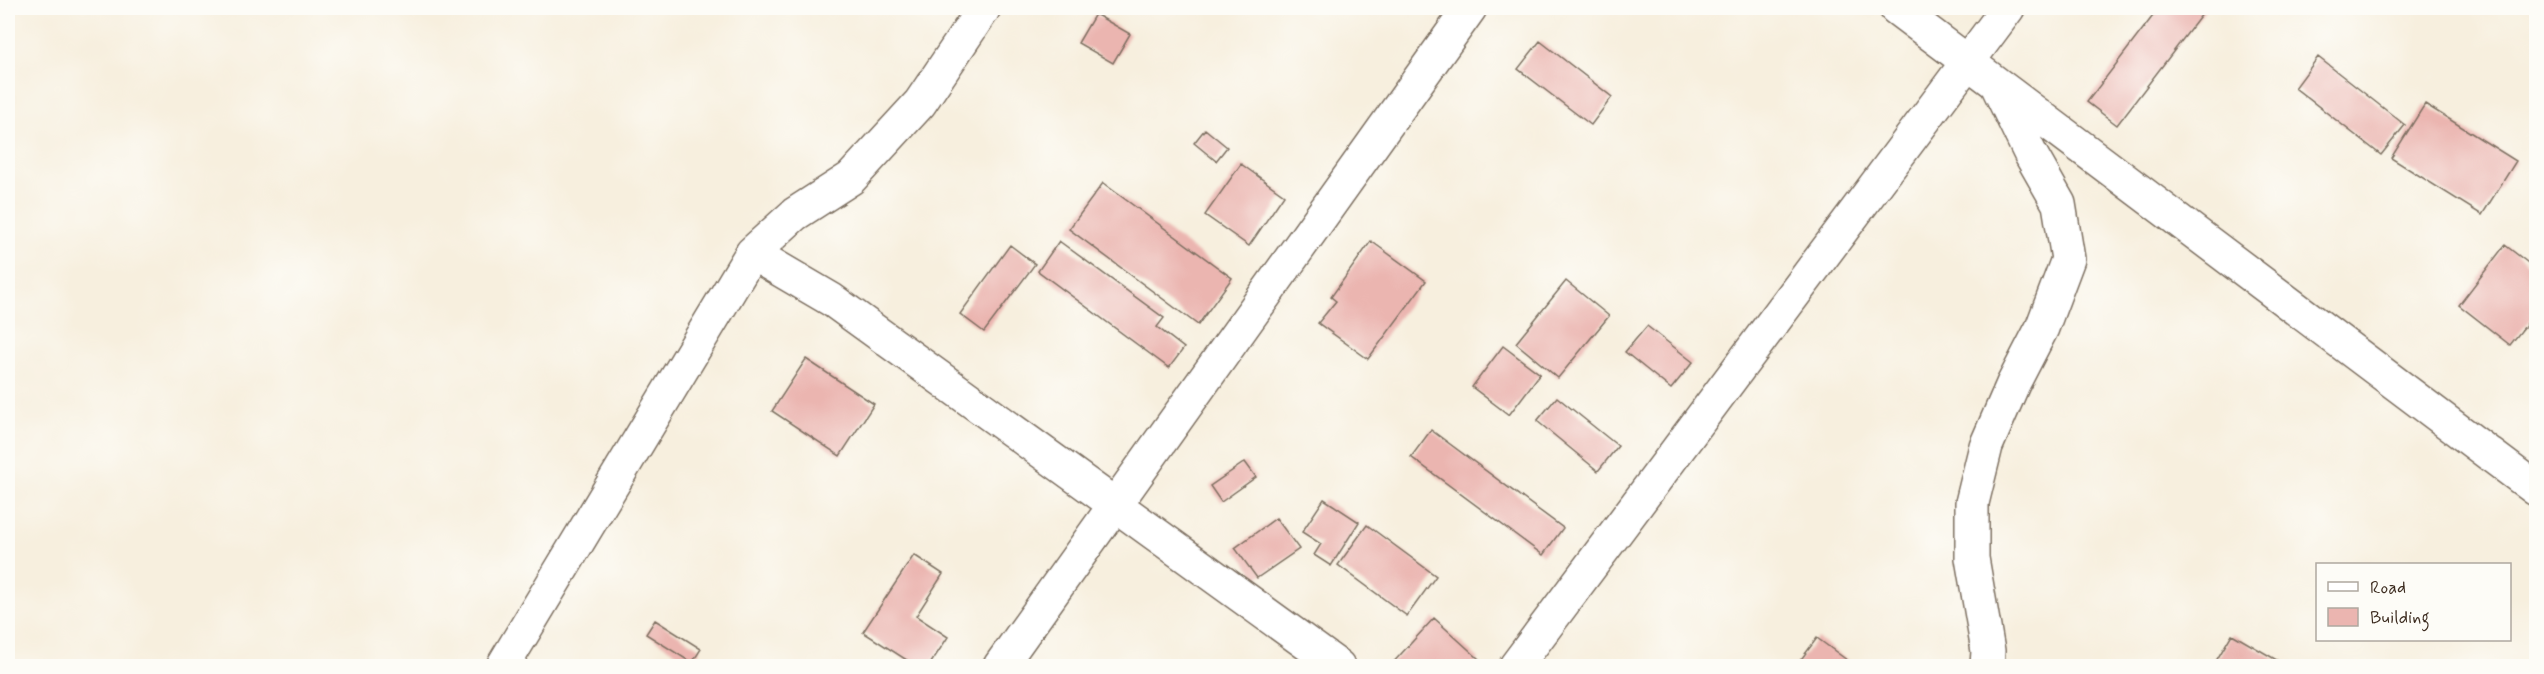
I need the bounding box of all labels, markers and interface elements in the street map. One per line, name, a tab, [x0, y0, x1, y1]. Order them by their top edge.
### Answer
legend	[2316, 563, 2511, 641]
text: Road	[2370, 576, 2406, 600]
text: Building	[2370, 606, 2430, 632]

